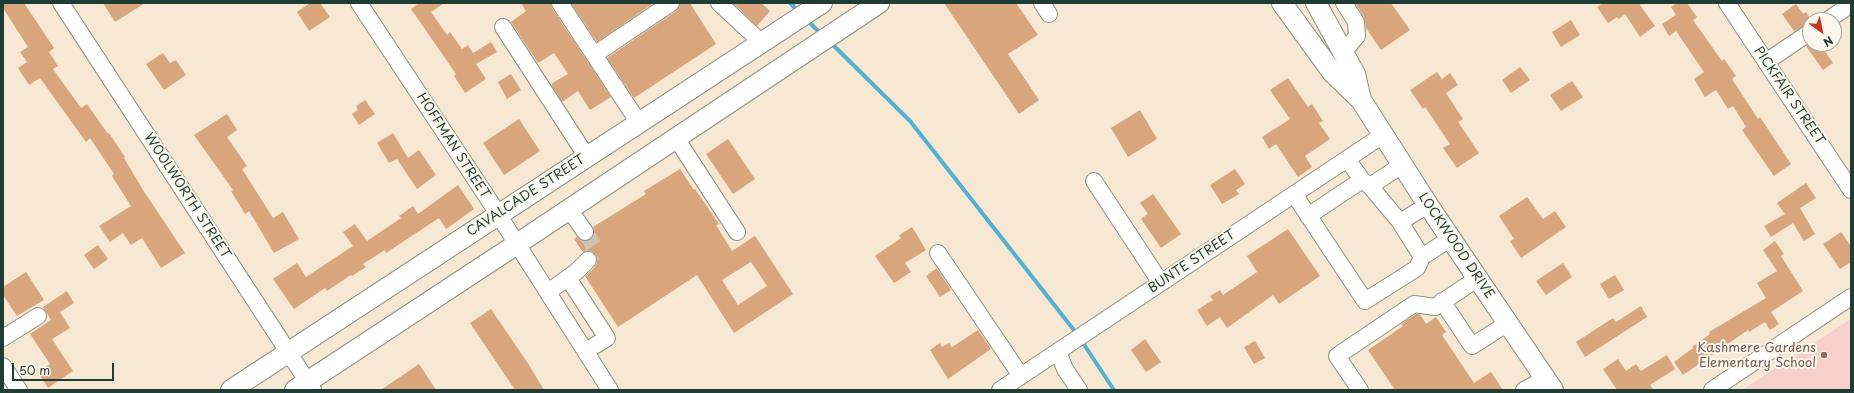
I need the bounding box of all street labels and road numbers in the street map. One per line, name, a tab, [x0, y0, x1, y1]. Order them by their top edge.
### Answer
street label: PICKFAIR STREET	[1750, 44, 1828, 148]
street label: HOFFMAN STREET	[413, 90, 493, 202]
street label: WOOLWORTH STREET	[141, 130, 233, 262]
street label: CAVALCADE STREET	[464, 152, 588, 240]
street label: LOCKWOOD DRIVE	[1415, 190, 1497, 302]
street label: BUNTE STREET	[1146, 227, 1238, 297]

